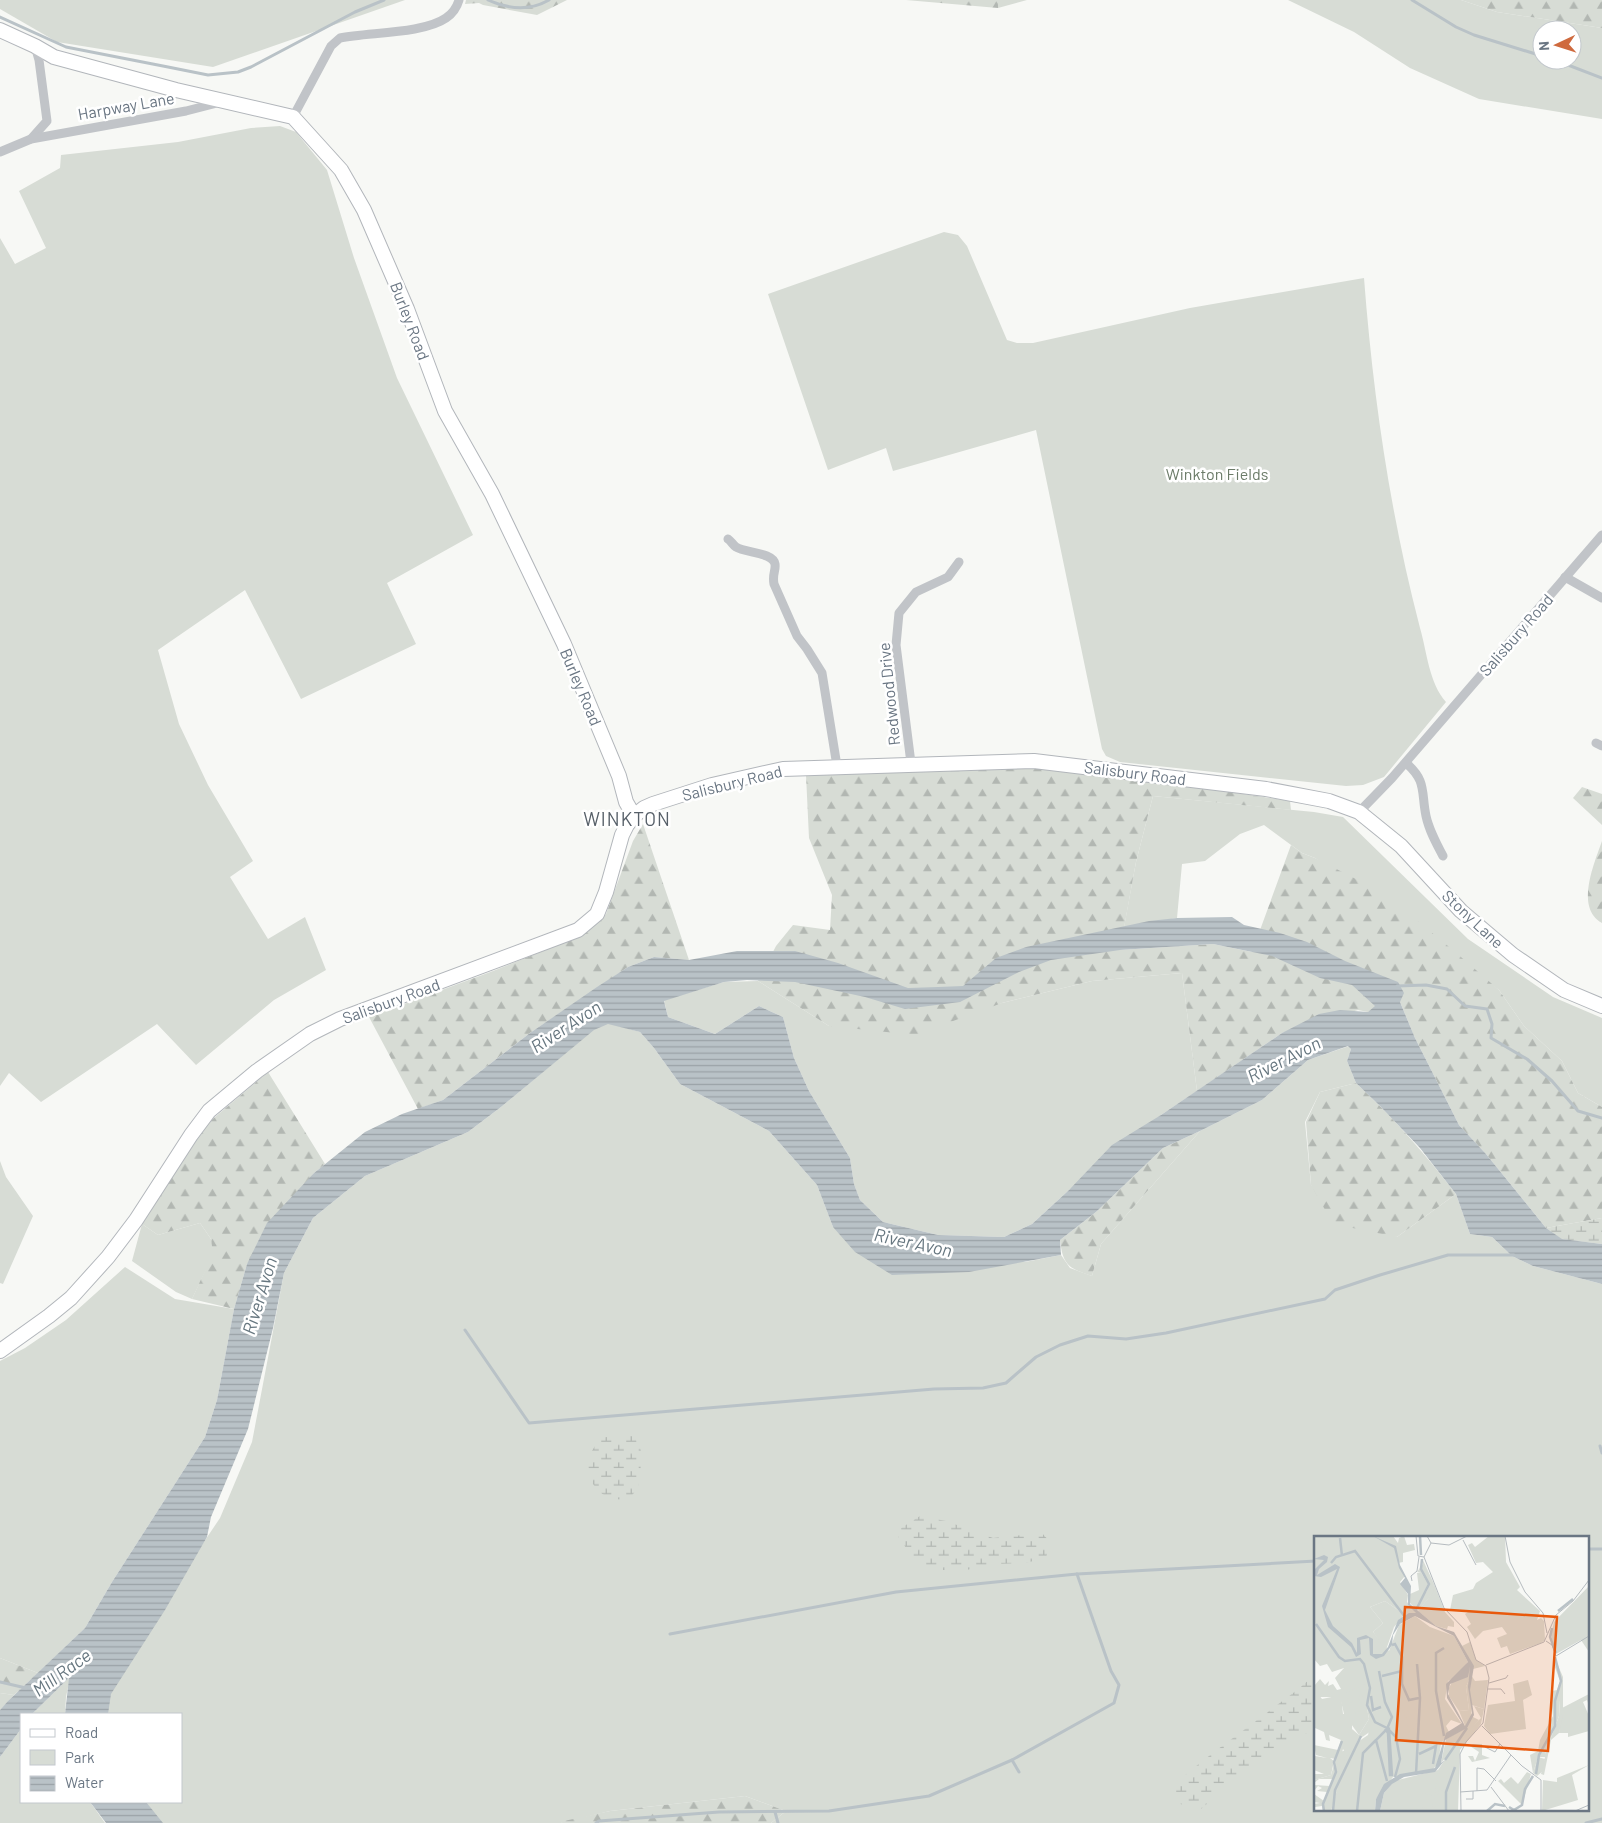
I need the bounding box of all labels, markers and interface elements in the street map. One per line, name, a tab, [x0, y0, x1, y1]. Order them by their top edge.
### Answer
north arrow	[1532, 20, 1582, 70]
text: N	[1535, 41, 1552, 51]
street label: Harpway Lane	[76, 88, 176, 123]
street label: Burley Road	[387, 279, 434, 363]
park label: Winkton Fields	[1166, 464, 1268, 483]
street label: Salisbury Road	[1475, 590, 1556, 680]
street label: Redwood Drive	[874, 642, 903, 746]
street label: Burley Road	[557, 645, 606, 728]
street label: Salisbury Road	[1083, 757, 1187, 788]
street label: Salisbury Road	[680, 761, 784, 804]
district label: WINKTON	[583, 807, 671, 830]
street label: Stony Lane	[1439, 885, 1508, 952]
street label: Salisbury Road	[339, 974, 442, 1027]
water label: River Avon	[526, 995, 605, 1057]
water label: River Avon	[1243, 1031, 1324, 1087]
water label: River Avon	[872, 1223, 954, 1261]
water label: River Avon	[237, 1255, 281, 1337]
inset map	[1314, 1536, 1590, 1810]
water label: Mill Race	[28, 1644, 95, 1701]
legend	[20, 1713, 182, 1803]
text: Road	[65, 1723, 98, 1741]
text: Park	[65, 1748, 95, 1766]
text: Water	[65, 1773, 104, 1791]

